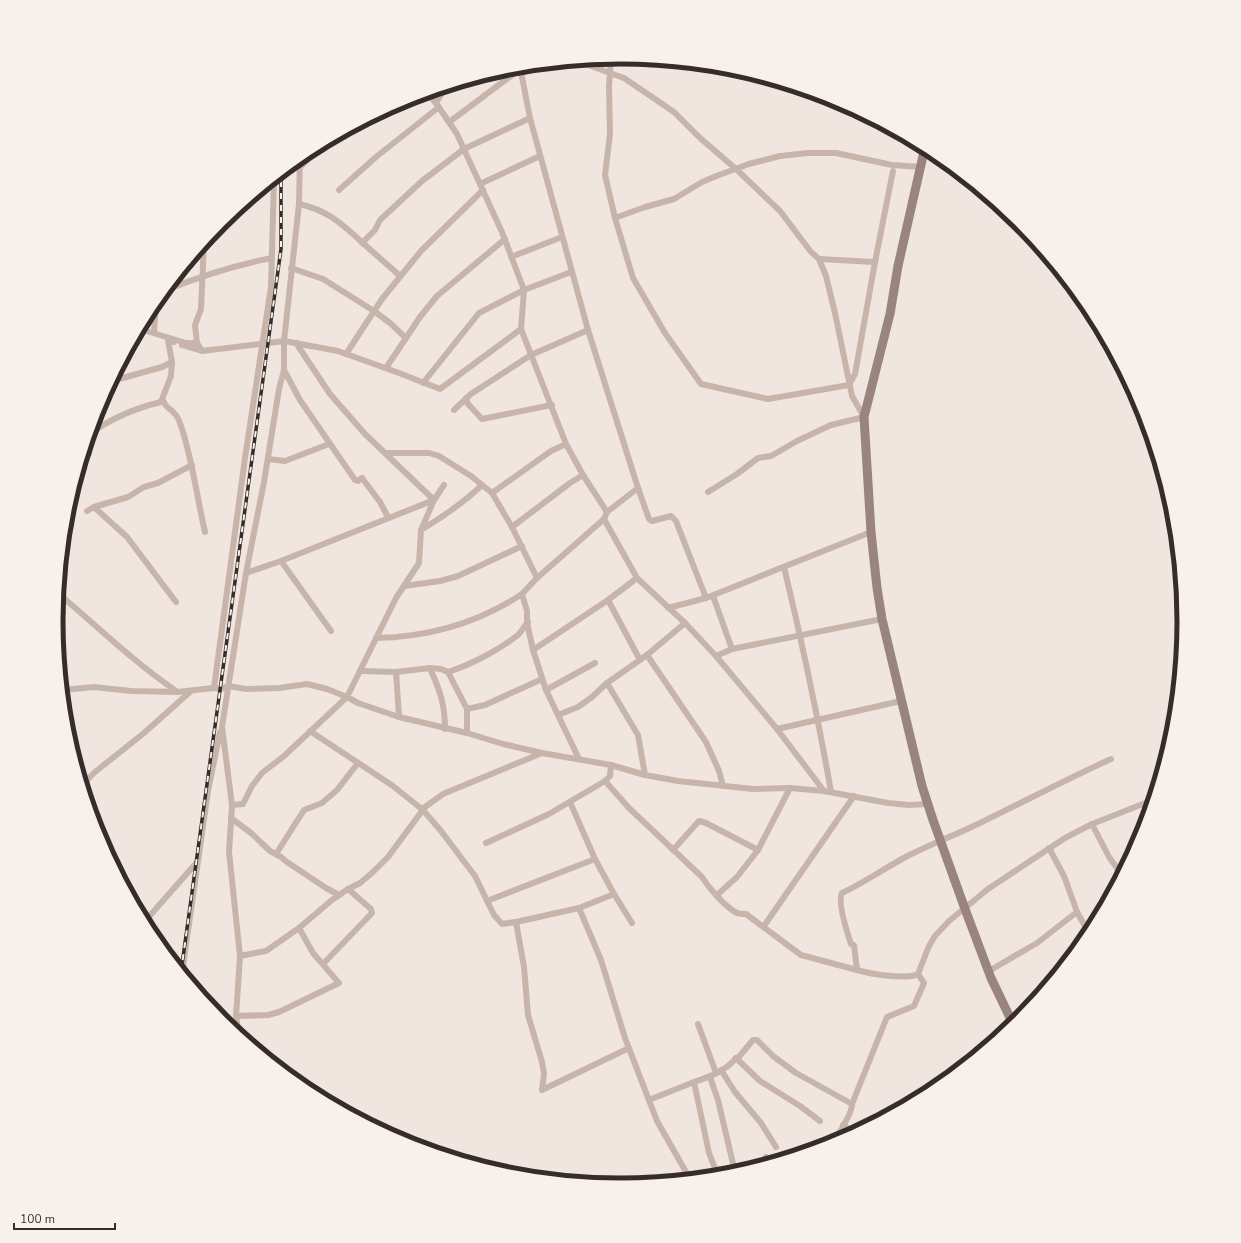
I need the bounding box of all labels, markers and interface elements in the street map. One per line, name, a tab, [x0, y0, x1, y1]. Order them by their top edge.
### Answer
scale bar	[14, 1205, 115, 1231]
text: 100 m	[20, 1211, 55, 1227]

